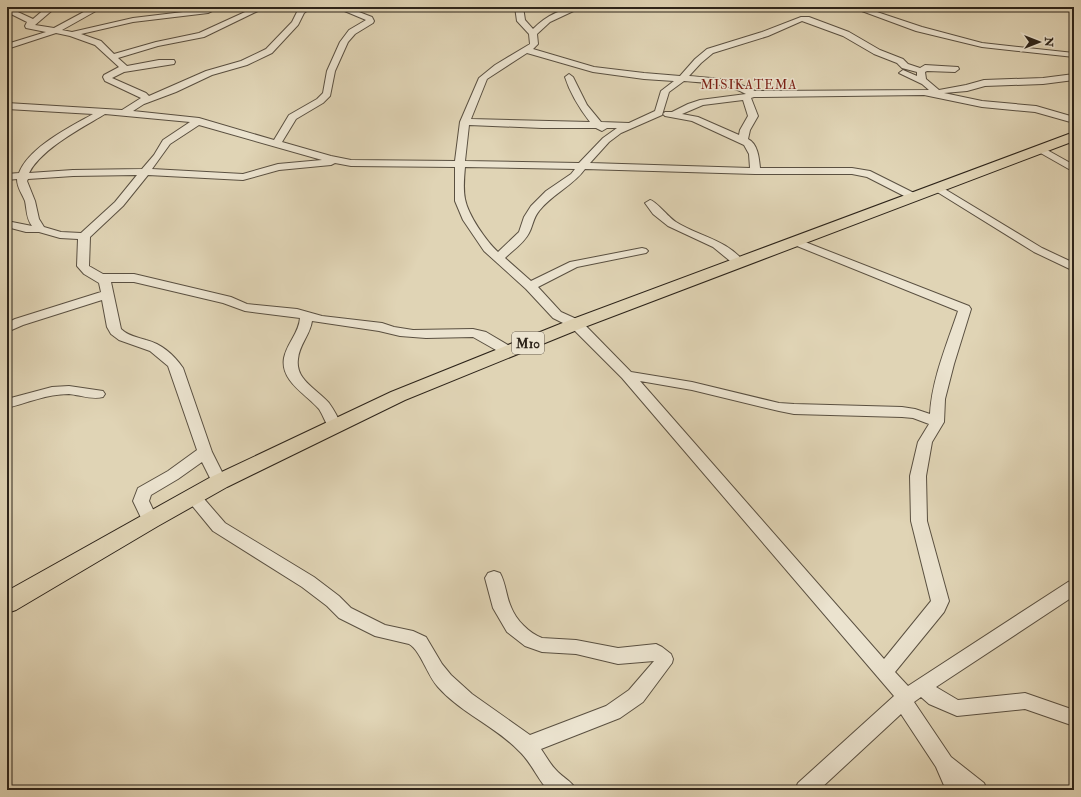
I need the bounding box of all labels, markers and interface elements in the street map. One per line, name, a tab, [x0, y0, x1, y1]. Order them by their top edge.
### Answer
north arrow	[1019, 22, 1059, 62]
text: N	[1042, 36, 1055, 48]
district label: MISIKATEMA	[700, 77, 798, 93]
road number: M10	[512, 332, 544, 354]

